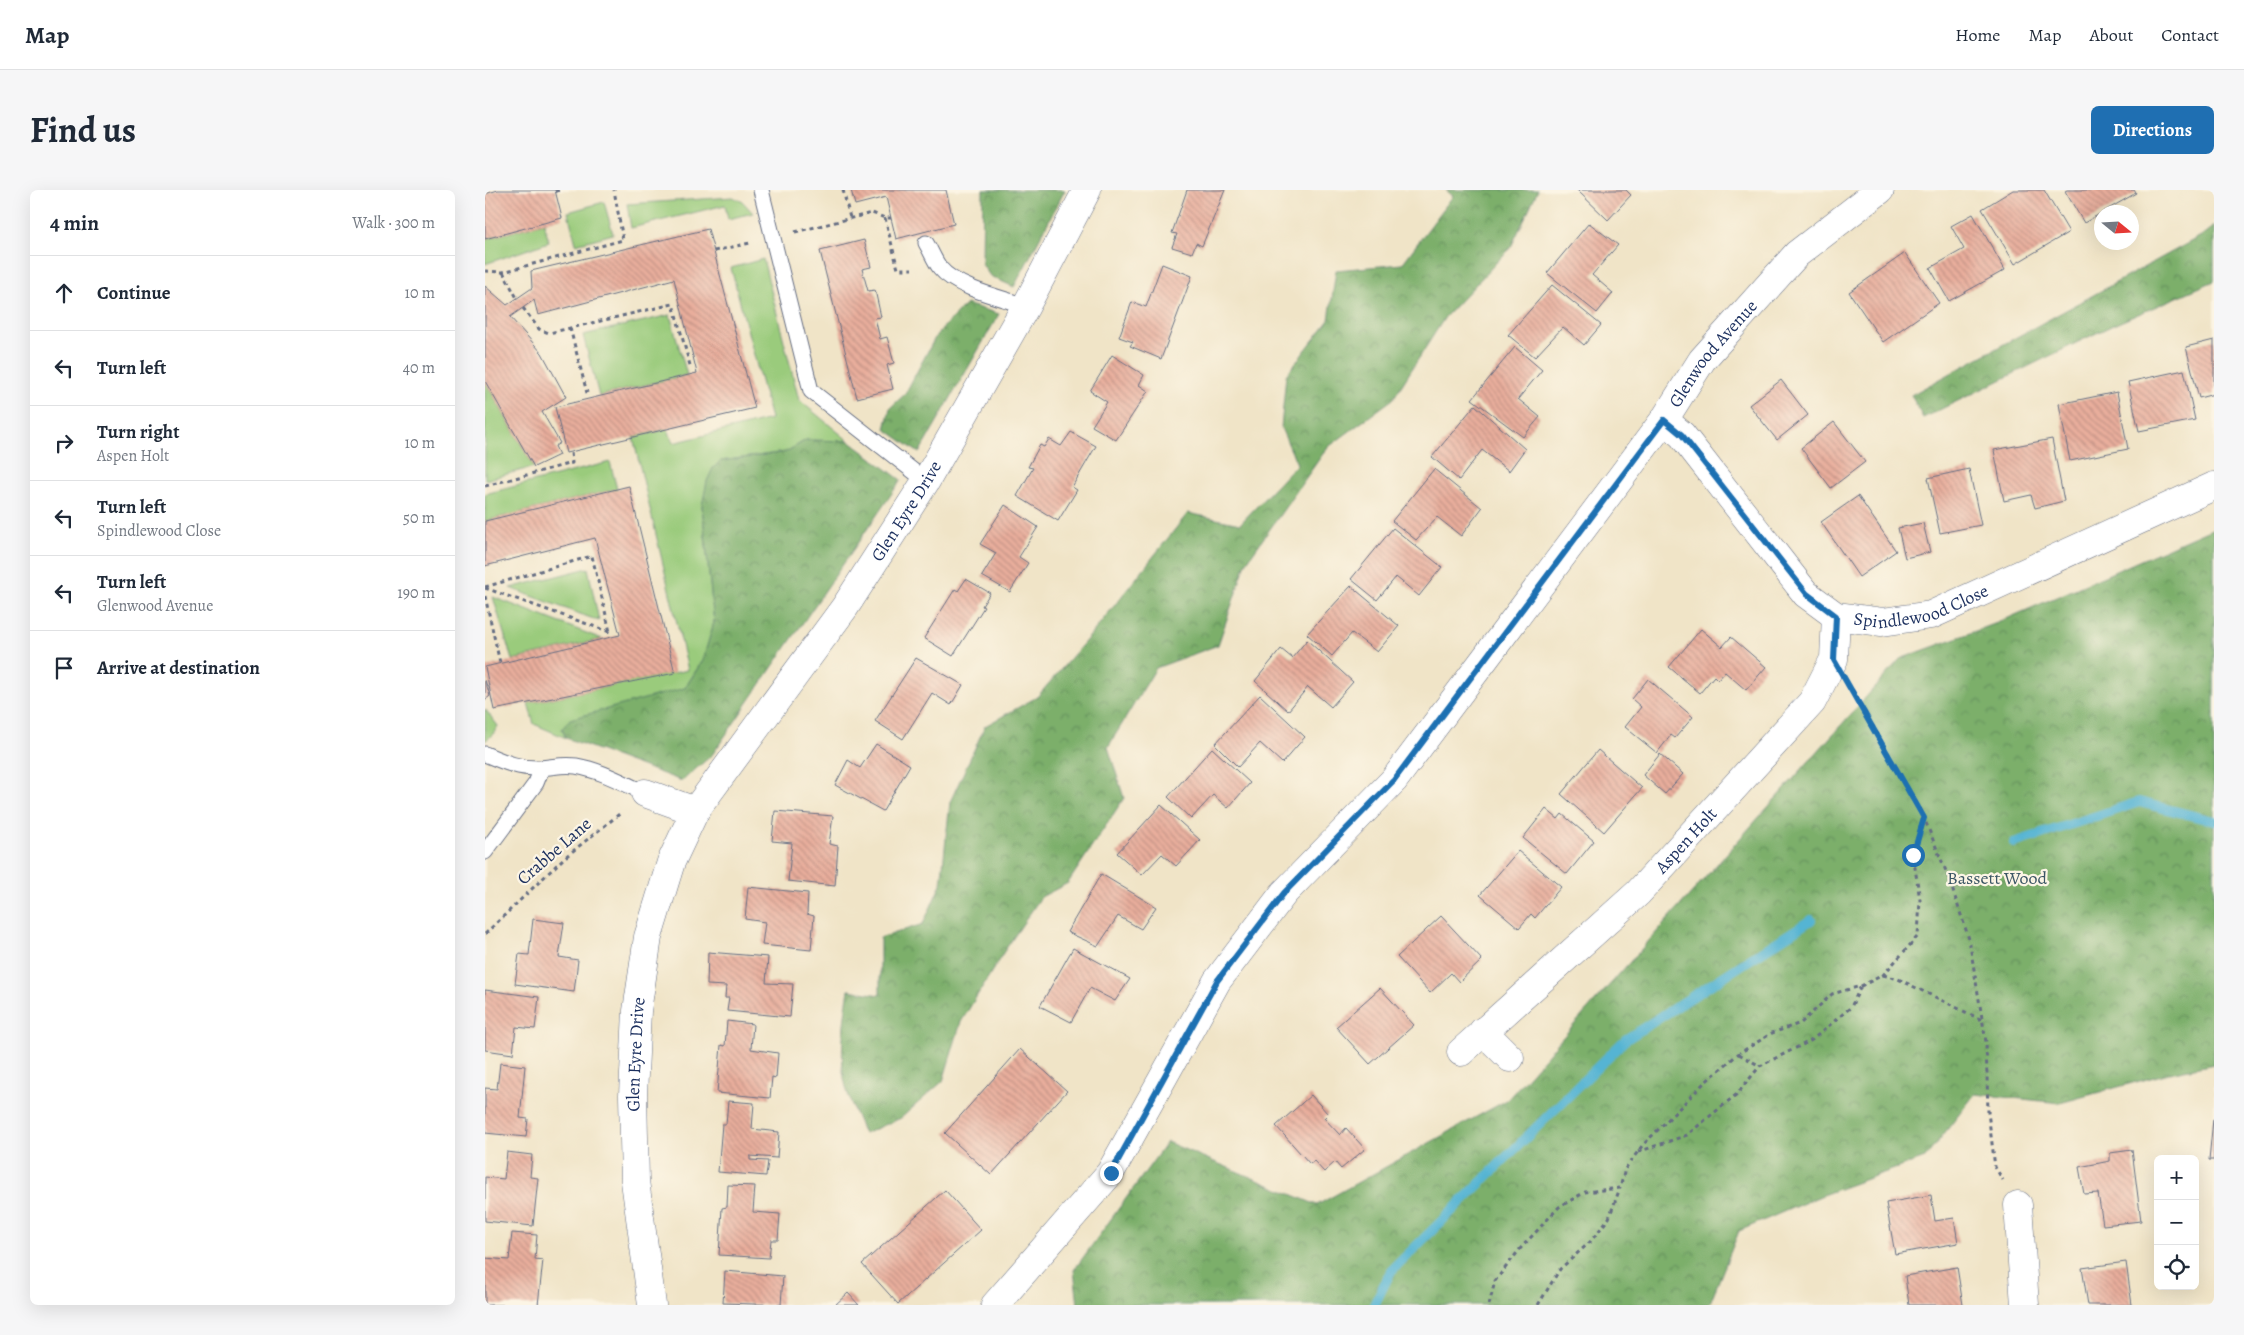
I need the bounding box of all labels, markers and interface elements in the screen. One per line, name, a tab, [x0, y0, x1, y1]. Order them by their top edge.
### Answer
text: Map	[25, 19, 69, 51]
text: Home	[1955, 23, 2000, 47]
text: Map	[2028, 23, 2061, 47]
text: About	[2089, 23, 2133, 47]
text: Contact	[2161, 23, 2219, 47]
text: Find us	[30, 106, 136, 154]
button: Directions	[2091, 106, 2214, 154]
north arrow	[2094, 205, 2139, 250]
text: 4 min	[50, 209, 99, 237]
text: Walk · 300 m	[352, 212, 435, 234]
icon: ahead	[50, 279, 78, 307]
text: Continue	[97, 280, 171, 306]
text: 10 m	[405, 282, 435, 304]
street label: Glenwood Avenue	[1663, 294, 1763, 412]
icon: left	[50, 354, 78, 382]
text: Turn left	[97, 355, 166, 381]
text: 40 m	[403, 357, 435, 379]
text: Turn right	[97, 419, 179, 445]
icon: right	[50, 429, 78, 457]
text: 10 m	[405, 432, 435, 454]
text: Aspen Holt	[97, 445, 169, 467]
street label: Glen Eyre Drive	[865, 456, 947, 566]
text: Turn left	[97, 494, 166, 520]
icon: left	[50, 504, 78, 532]
text: 50 m	[403, 507, 435, 529]
text: Spindlewood Close	[97, 520, 221, 542]
text: Turn left	[97, 569, 166, 595]
street label: Spindlewood Close	[1852, 578, 1992, 635]
icon: left	[50, 579, 78, 607]
text: 190 m	[397, 582, 435, 604]
text: Glenwood Avenue	[97, 595, 213, 617]
icon: arrive	[50, 654, 78, 682]
text: Arrive at destination	[97, 655, 260, 681]
street label: Aspen Holt	[1649, 802, 1722, 879]
street label: Crabbe Lane	[512, 812, 596, 890]
route start	[1902, 844, 1925, 867]
park label: Bassett Wood	[1947, 866, 2047, 890]
street label: Glen Eyre Drive	[621, 995, 651, 1112]
map controls	[2154, 1155, 2199, 1290]
button: +	[2154, 1155, 2199, 1200]
route end	[1100, 1162, 1123, 1185]
button: −	[2154, 1200, 2199, 1245]
button: locate	[2154, 1245, 2199, 1290]

